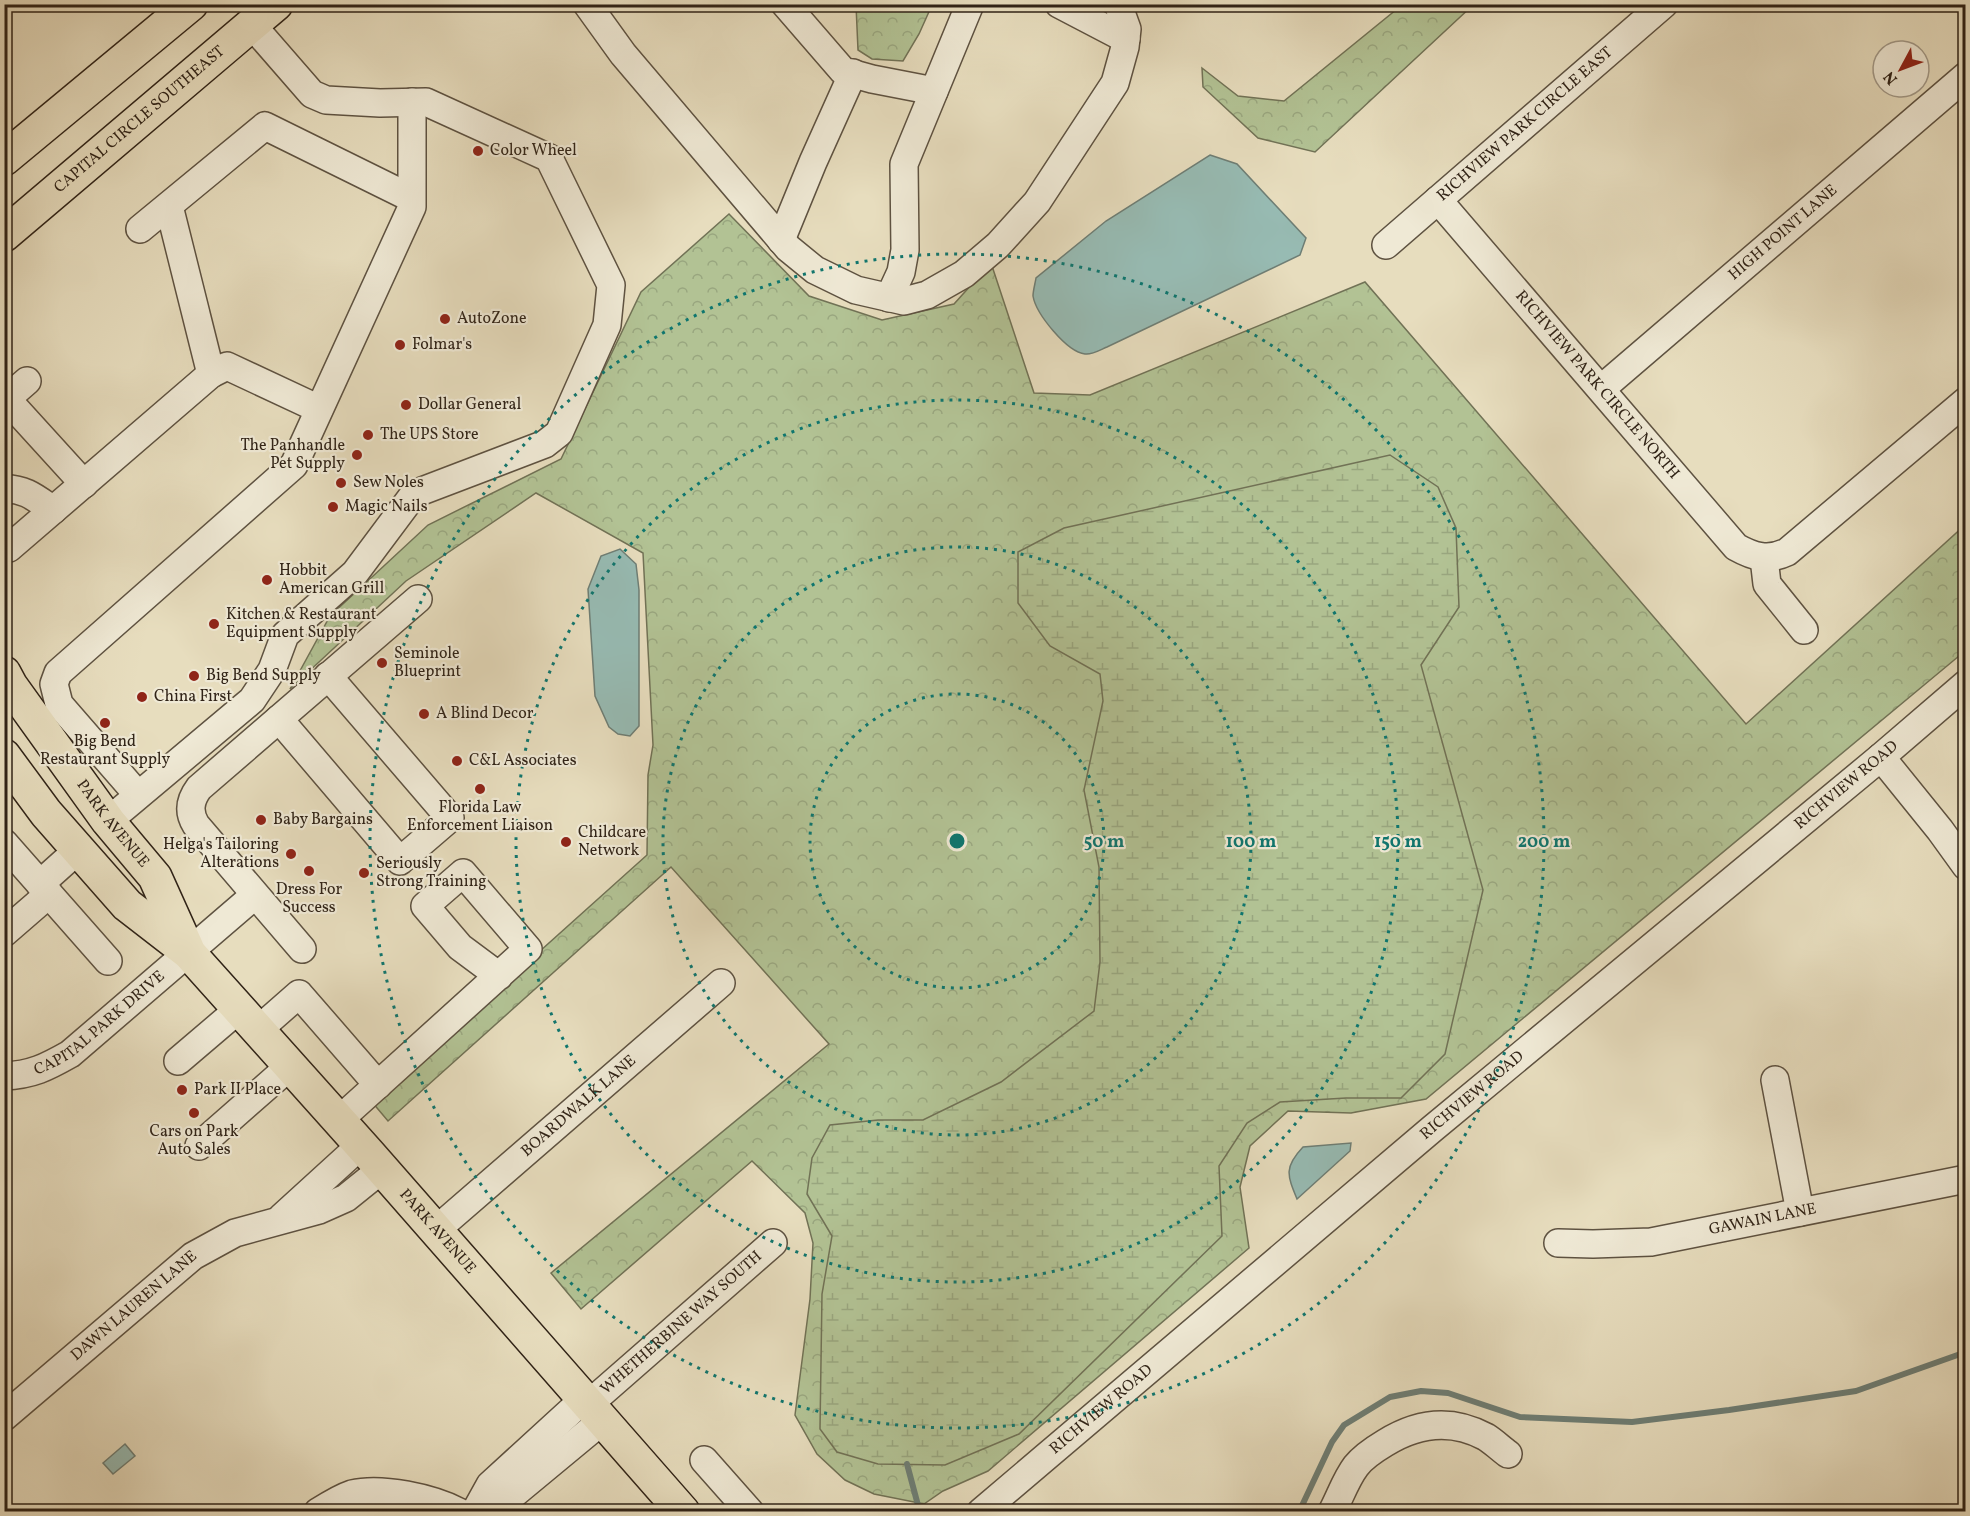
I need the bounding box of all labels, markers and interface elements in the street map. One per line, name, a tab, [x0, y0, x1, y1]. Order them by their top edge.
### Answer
north arrow	[1871, 39, 1931, 99]
street label: CAPITAL CIRCLE SOUTHEAST	[50, 41, 230, 199]
street label: RICHVIEW PARK CIRCLE EAST	[1432, 42, 1618, 207]
text: N	[1879, 66, 1903, 89]
place label: Color Wheel	[490, 140, 577, 162]
marker: Color Wheel	[471, 144, 485, 158]
street label: HIGH POINT LANE	[1724, 180, 1842, 286]
street label: RICHVIEW PARK CIRCLE NORTH	[1510, 286, 1684, 484]
place label: AutoZone	[457, 308, 527, 330]
marker: AutoZone	[438, 312, 452, 326]
place label: Folmar's	[412, 334, 472, 356]
marker: Folmar's	[393, 338, 407, 352]
place label: Dollar General	[418, 394, 522, 416]
marker: Dollar General	[399, 398, 413, 412]
place label: The UPS Store	[380, 424, 479, 446]
marker: The UPS Store	[361, 428, 375, 442]
place label: The Panhandle Pet Supply	[240, 435, 345, 475]
marker: The Panhandle Pet Supply	[350, 448, 364, 462]
place label: Sew Noles	[353, 472, 424, 494]
marker: Sew Noles	[334, 476, 348, 490]
place label: Magic Nails	[345, 496, 428, 518]
marker: Magic Nails	[326, 500, 340, 514]
place label: Hobbit American Grill	[279, 560, 384, 600]
marker: Hobbit American Grill	[260, 573, 274, 587]
place label: Kitchen & Restaurant Equipment Supply	[226, 604, 377, 644]
marker: Kitchen & Restaurant Equipment Supply	[207, 617, 221, 631]
place label: Seminole Blueprint	[394, 643, 462, 683]
marker: Seminole Blueprint	[375, 656, 389, 670]
place label: Big Bend Supply	[206, 665, 321, 687]
marker: Big Bend Supply	[187, 669, 201, 683]
place label: China First	[154, 686, 232, 708]
marker: China First	[135, 690, 149, 704]
place label: A Blind Decor	[436, 703, 534, 725]
marker: A Blind Decor	[417, 707, 431, 721]
marker: Big Bend Restaurant Supply	[98, 716, 112, 730]
place label: Big Bend Restaurant Supply	[40, 731, 170, 771]
street label: RICHVIEW ROAD	[1790, 736, 1903, 835]
place label: C&L Associates	[469, 750, 577, 772]
marker: C&L Associates	[450, 754, 464, 768]
street label: PARK AVENUE	[71, 775, 154, 873]
marker: Florida Law Enforcement Liaison	[473, 782, 487, 796]
place label: Florida Law Enforcement Liaison	[407, 797, 553, 837]
place label: Baby Bargains	[273, 809, 373, 831]
marker: Baby Bargains	[254, 813, 268, 827]
place label: Childcare Network	[578, 822, 646, 862]
text: 50 m	[1084, 830, 1124, 855]
text: 100 m	[1226, 830, 1276, 855]
text: 150 m	[1374, 830, 1422, 855]
text: 200 m	[1518, 830, 1570, 855]
centre of rings	[947, 831, 967, 851]
place label: Helga's Tailoring Alterations	[163, 834, 279, 874]
marker: Childcare Network	[559, 835, 573, 849]
marker: Helga's Tailoring Alterations	[284, 847, 298, 861]
place label: Seriously Strong Training	[376, 853, 486, 893]
marker: Dress For Success	[302, 864, 316, 878]
marker: Seriously Strong Training	[357, 866, 371, 880]
place label: Dress For Success	[276, 879, 342, 919]
street label: CAPITAL PARK DRIVE	[31, 966, 170, 1081]
street label: RICHVIEW ROAD	[1416, 1046, 1529, 1145]
street label: BOARDWALK LANE	[517, 1050, 641, 1162]
place label: Park II Place	[194, 1079, 281, 1101]
marker: Park II Place	[175, 1083, 189, 1097]
marker: Cars on Park Auto Sales	[187, 1106, 201, 1120]
place label: Cars on Park Auto Sales	[149, 1121, 239, 1161]
street label: PARK AVENUE	[394, 1184, 481, 1279]
street label: GAWAIN LANE	[1707, 1198, 1818, 1241]
street label: DAWN LAUREN LANE	[66, 1246, 202, 1366]
street label: WHETHERBINE WAY SOUTH	[596, 1246, 767, 1400]
street label: RICHVIEW ROAD	[1045, 1359, 1158, 1460]

